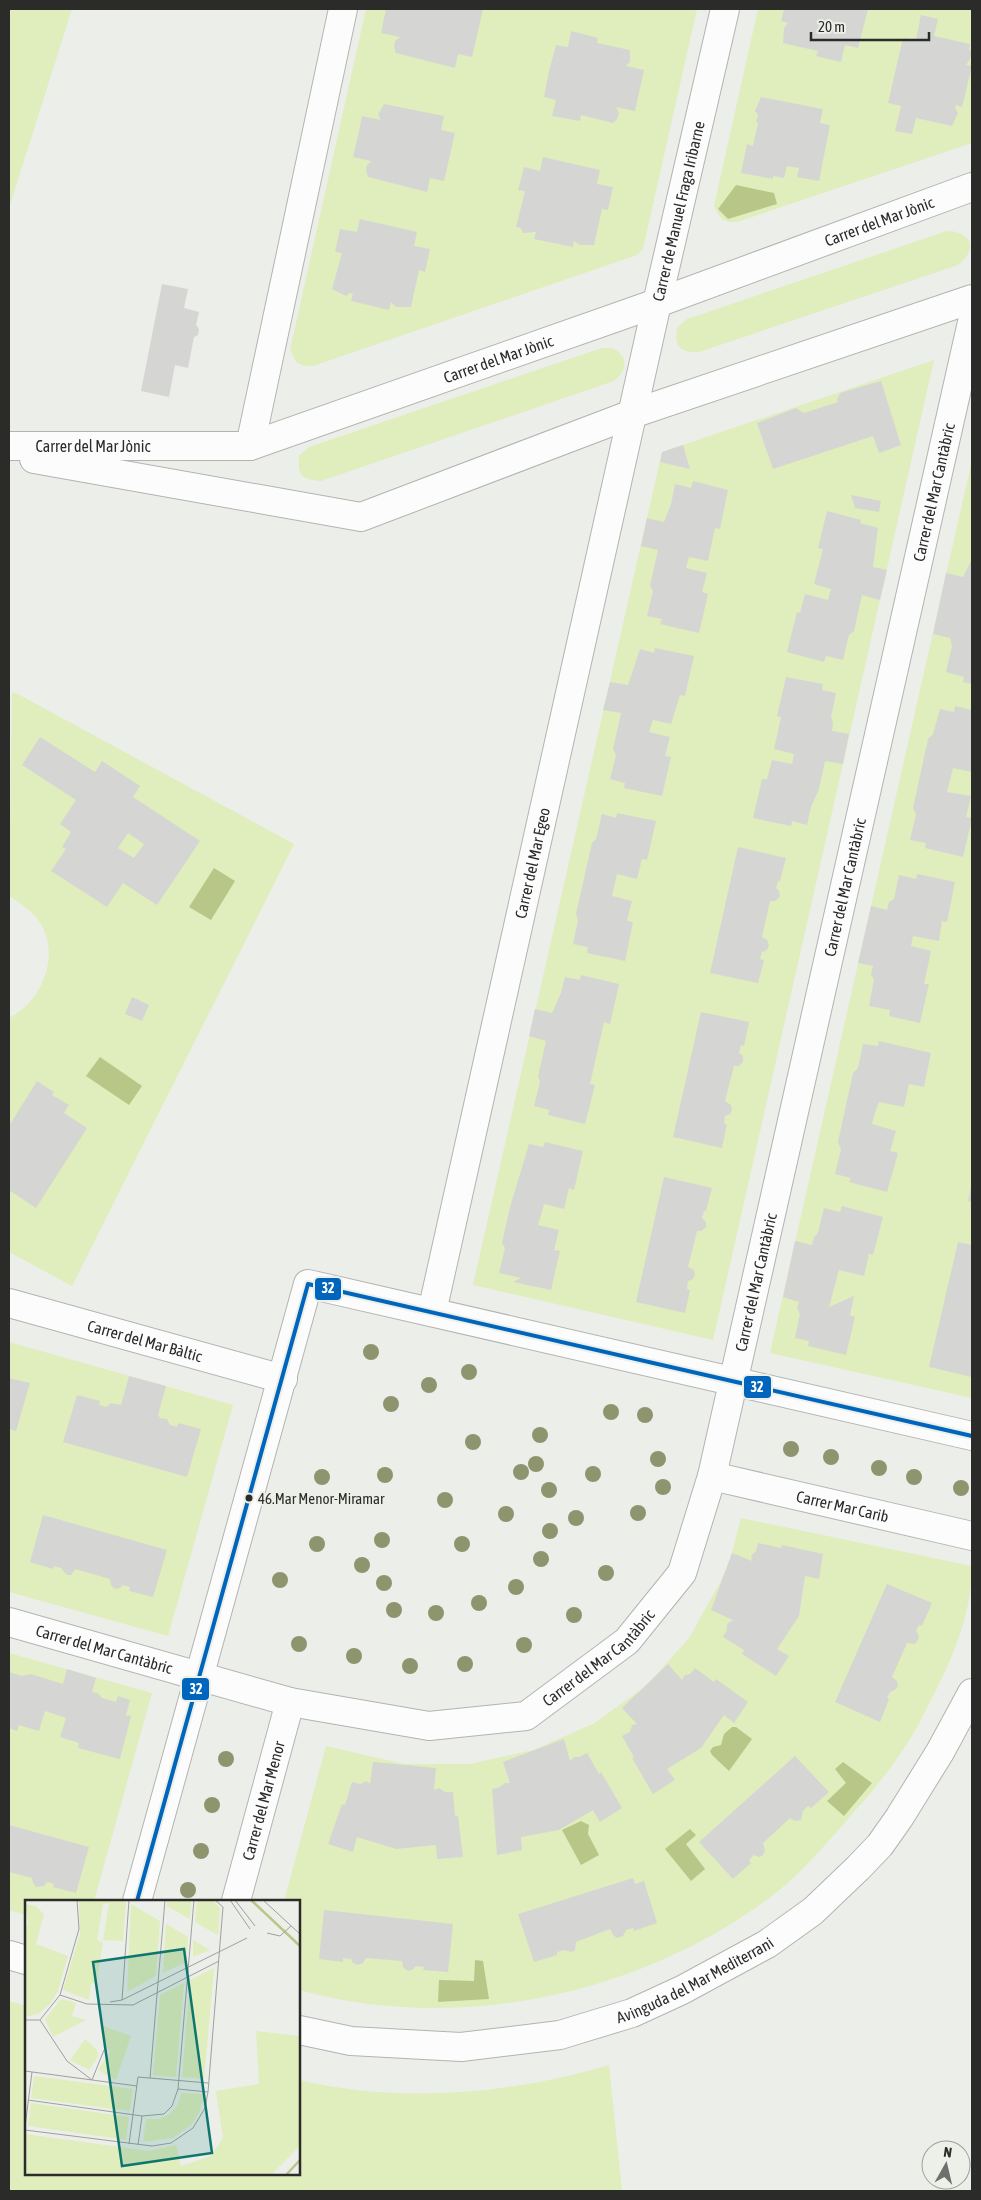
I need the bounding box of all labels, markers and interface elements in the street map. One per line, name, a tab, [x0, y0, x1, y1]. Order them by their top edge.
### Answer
scale bar	[811, 10, 928, 42]
text: 20 m	[818, 18, 845, 35]
street label: Carrer de Manuel Fraga Iribarne	[649, 119, 708, 303]
street label: Carrer del Mar Jònic	[822, 193, 936, 250]
street label: Carrer del Mar Jònic	[441, 331, 555, 386]
street label: Carrer del Mar Cantàbric	[909, 421, 958, 563]
street label: Carrer del Mar Jònic	[36, 437, 150, 455]
street label: Carrer del Mar Egeo	[511, 806, 553, 920]
street label: Carrer del Mar Cantàbric	[820, 816, 869, 958]
street label: Carrer del Mar Cantàbric	[731, 1211, 780, 1353]
line badge: 32	[314, 1277, 342, 1301]
text: 32	[321, 1280, 335, 1296]
street label: Carrer del Mar Bàltic	[85, 1316, 204, 1365]
line badge: 32	[743, 1375, 772, 1399]
text: 32	[750, 1379, 764, 1395]
street label: Carrer Mar Carib	[795, 1487, 890, 1525]
place label: 46.Mar Menor-Miramar	[258, 1490, 385, 1507]
marker: 46.Mar Menor-Miramar	[244, 1493, 254, 1503]
street label: Carrer del Mar Cantàbric	[539, 1606, 658, 1710]
street label: Carrer del Mar Cantàbric	[34, 1621, 175, 1677]
line badge: 32	[181, 1677, 210, 1701]
text: 32	[189, 1681, 203, 1697]
street label: Carrer del Mar Menor	[238, 1739, 288, 1862]
inset map	[25, 1900, 300, 2175]
street label: Avinguda del Mar Mediterrani	[614, 1933, 777, 2026]
north arrow	[921, 2140, 971, 2190]
text: N	[943, 2144, 953, 2161]

